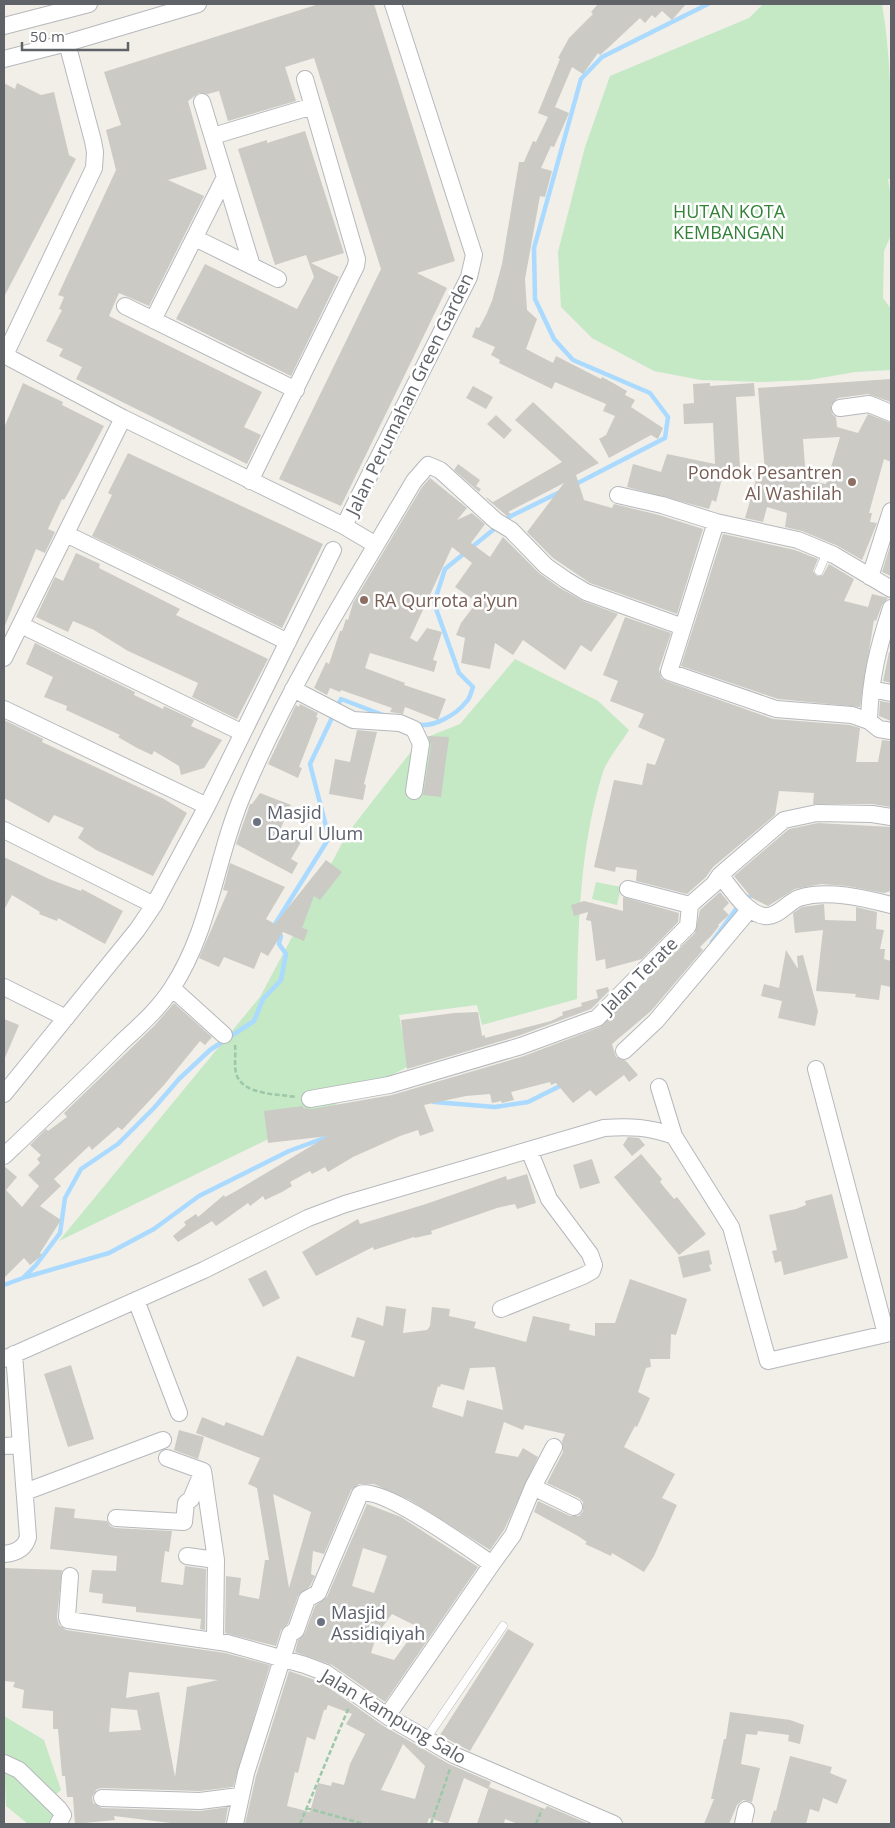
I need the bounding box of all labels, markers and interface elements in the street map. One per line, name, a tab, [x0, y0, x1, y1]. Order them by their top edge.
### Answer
scale bar	[22, 20, 129, 52]
text: 50 m	[30, 26, 65, 46]
park label: HUTAN KOTA KEMBANGAN	[673, 199, 786, 244]
street label: Jalan Perumahan Green Garden	[339, 269, 478, 521]
place label: Pondok Pesantren Al Washilah	[688, 460, 842, 505]
marker: Pondok Pesantren Al Washilah	[846, 476, 858, 488]
place label: RA Qurrota a'yun	[374, 588, 518, 612]
marker: RA Qurrota a'yun	[358, 594, 370, 606]
place label: Masjid Darul Ulum	[267, 800, 363, 845]
marker: Masjid Darul Ulum	[251, 816, 263, 828]
street label: Jalan Terate	[594, 932, 682, 1020]
place label: Masjid Assidiqiyah	[331, 1600, 425, 1645]
marker: Masjid Assidiqiyah	[315, 1616, 327, 1628]
street label: Jalan Kampung Salo	[315, 1662, 471, 1769]

